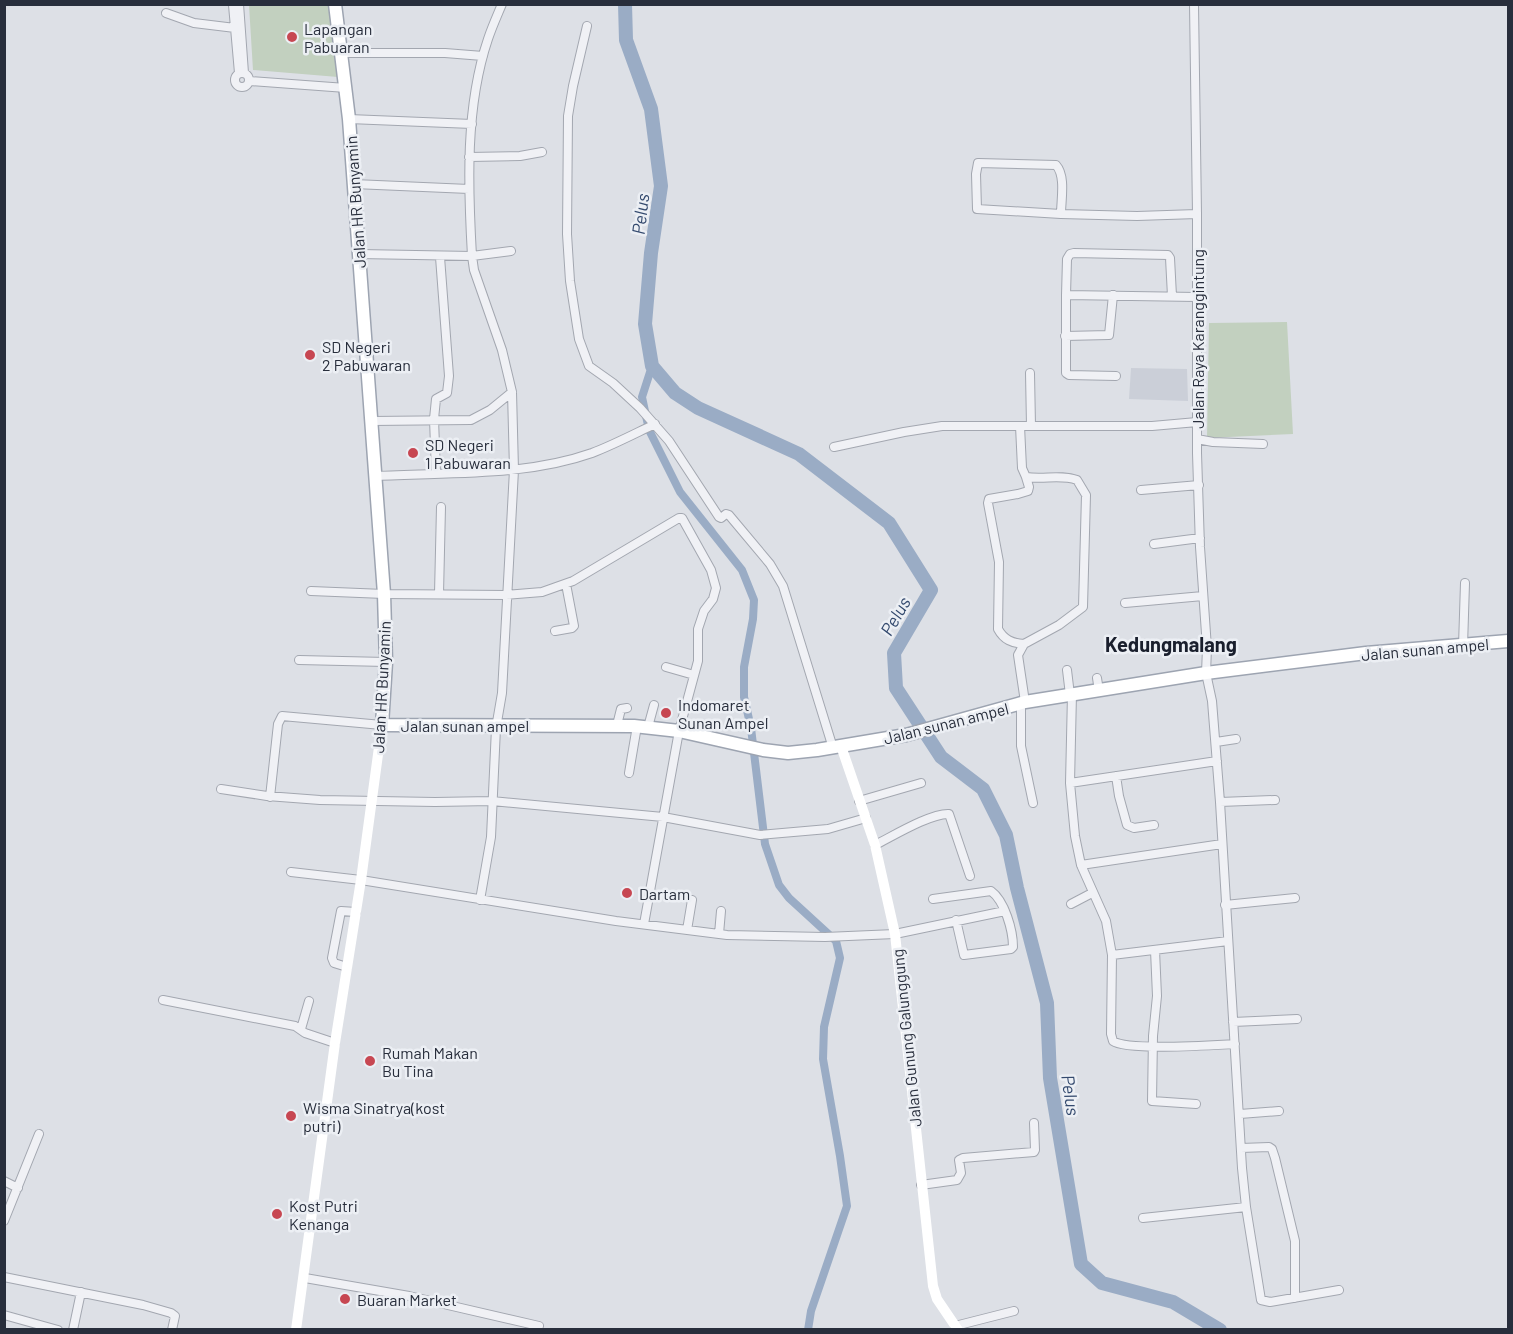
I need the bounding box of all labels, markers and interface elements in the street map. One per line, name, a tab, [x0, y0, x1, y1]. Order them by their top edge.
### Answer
place label: Lapangan Pabuaran	[304, 19, 372, 56]
marker: Lapangan Pabuaran	[285, 30, 299, 44]
street label: Jalan HR Bunyamin	[341, 135, 369, 269]
water label: Pelus	[627, 192, 653, 236]
street label: Jalan Raya Karanggintung	[1188, 249, 1207, 429]
place label: SD Negeri 2 Pabuwaran	[322, 337, 411, 374]
marker: SD Negeri 2 Pabuwaran	[303, 348, 317, 362]
place label: SD Negeri 1 Pabuwaran	[425, 435, 511, 472]
marker: SD Negeri 1 Pabuwaran	[406, 446, 420, 460]
water label: Pelus	[875, 593, 915, 639]
street label: Jalan HR Bunyamin	[368, 620, 394, 754]
district label: Kedungmalang	[1105, 632, 1237, 656]
street label: Jalan sunan ampel	[1360, 634, 1490, 664]
place label: Indomaret Sunan Ampel	[678, 695, 768, 732]
street label: Jalan sunan ampel	[881, 698, 1011, 748]
marker: Indomaret Sunan Ampel	[659, 706, 673, 720]
street label: Jalan sunan ampel	[401, 716, 529, 735]
place label: Dartam	[639, 884, 690, 903]
marker: Dartam	[620, 886, 634, 900]
street label: Jalan Gunung Galunggung	[887, 948, 925, 1128]
place label: Rumah Makan Bu Tina	[382, 1043, 478, 1080]
marker: Rumah Makan Bu Tina	[363, 1054, 377, 1068]
water label: Pelus	[1057, 1073, 1085, 1117]
place label: Wisma Sinatrya(kost putri)	[303, 1098, 445, 1135]
marker: Wisma Sinatrya(kost putri)	[284, 1109, 298, 1123]
place label: Kost Putri Kenanga	[289, 1196, 358, 1233]
marker: Kost Putri Kenanga	[270, 1207, 284, 1221]
place label: Buaran Market	[357, 1290, 457, 1309]
marker: Buaran Market	[338, 1292, 352, 1306]

